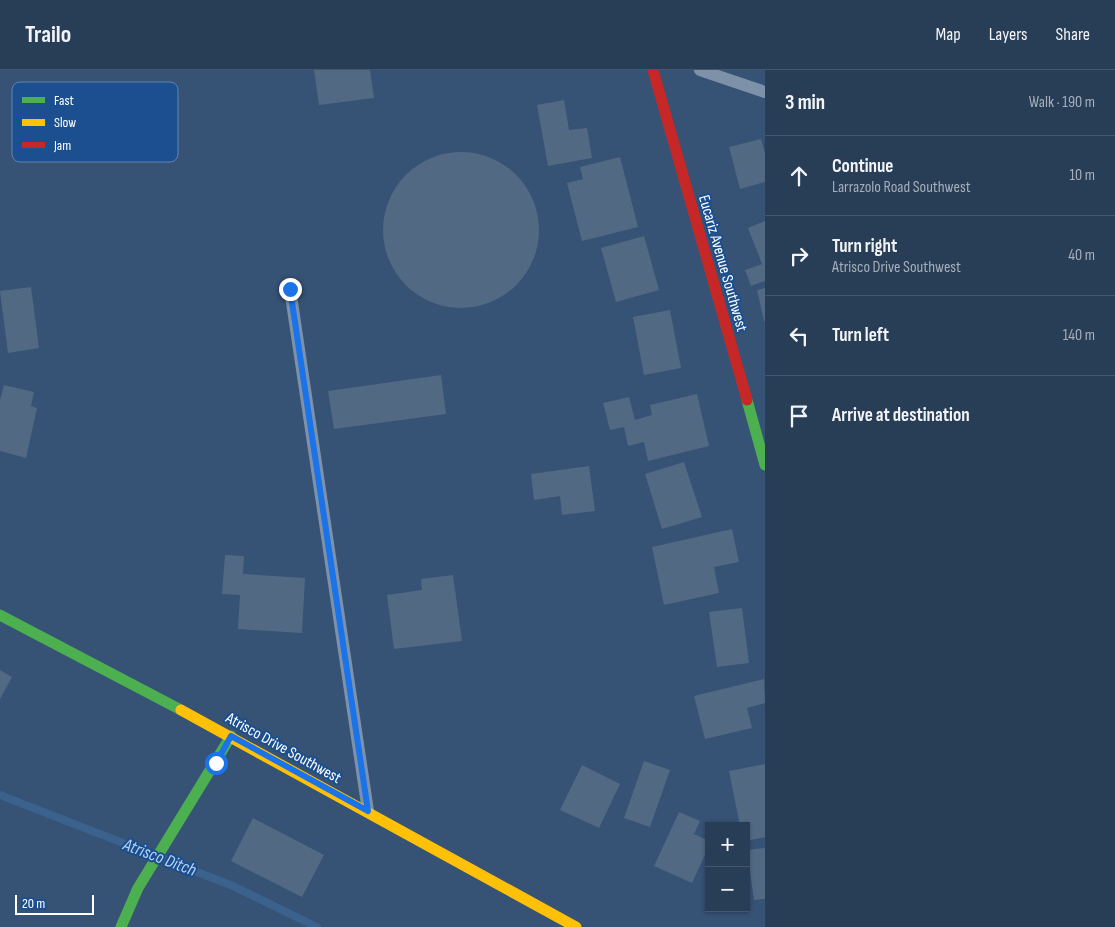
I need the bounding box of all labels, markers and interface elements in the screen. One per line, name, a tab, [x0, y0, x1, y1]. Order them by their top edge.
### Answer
text: Trailo	[25, 20, 71, 49]
text: Map	[936, 24, 961, 45]
text: Layers	[989, 24, 1028, 45]
text: Share	[1056, 24, 1090, 45]
legend	[12, 82, 178, 162]
text: 3 min	[785, 90, 825, 115]
text: Fast	[54, 92, 74, 109]
text: Walk · 190 m	[1029, 93, 1095, 112]
text: Slow	[54, 114, 76, 131]
text: Jam	[53, 137, 71, 154]
text: Continue	[832, 155, 893, 178]
icon: ahead	[785, 162, 813, 190]
text: 10 m	[1069, 166, 1095, 185]
text: Larrazolo Road Southwest	[832, 178, 971, 197]
street label: Eucariz Avenue Southwest	[694, 193, 751, 334]
text: Turn right	[832, 235, 897, 258]
icon: right	[785, 242, 813, 270]
text: 40 m	[1068, 246, 1095, 265]
text: Atrisco Drive Southwest	[832, 258, 961, 277]
route end	[279, 278, 302, 301]
icon: left	[785, 322, 813, 350]
text: Turn left	[832, 324, 889, 347]
text: 140 m	[1063, 326, 1095, 345]
icon: arrive	[785, 402, 813, 430]
text: Arrive at destination	[832, 404, 970, 427]
street label: Atrisco Drive Southwest	[221, 708, 344, 788]
route start	[205, 752, 228, 775]
map controls	[705, 822, 750, 912]
button: +	[705, 822, 750, 867]
water label: Atrisco Ditch	[119, 834, 200, 881]
button: −	[705, 867, 750, 912]
scale bar	[15, 892, 94, 915]
text: 20 m	[22, 895, 45, 912]

